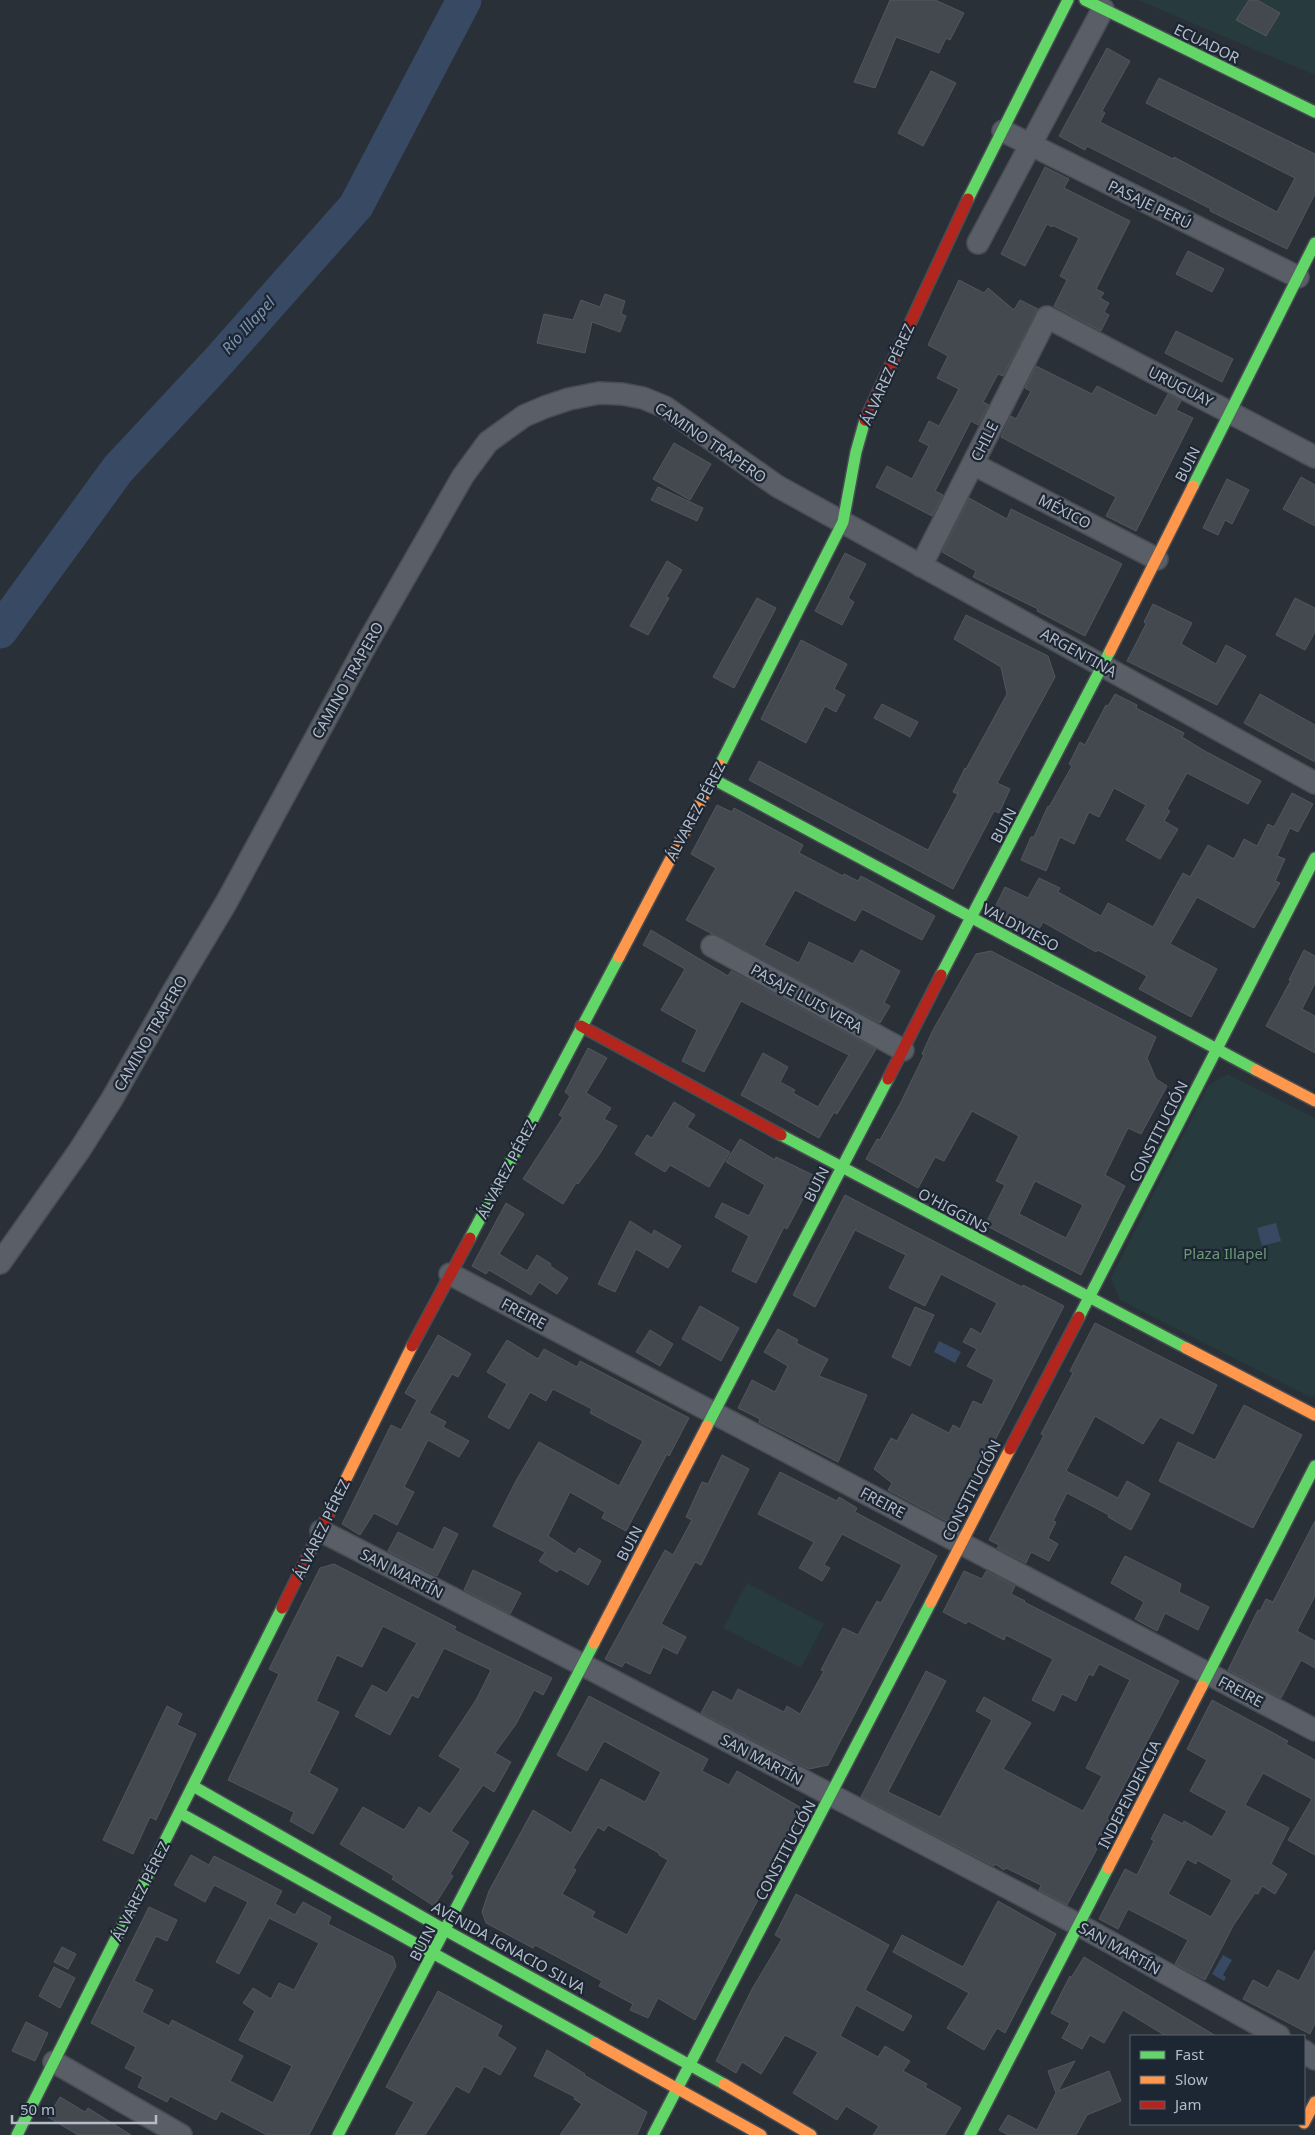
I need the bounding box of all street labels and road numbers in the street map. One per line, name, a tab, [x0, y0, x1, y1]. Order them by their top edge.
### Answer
street label: ECUADOR	[1171, 19, 1244, 68]
street label: PASAJE PERÚ	[1105, 175, 1195, 233]
street label: ÁLVAREZ PÉREZ	[856, 320, 918, 428]
street label: URUGUAY	[1145, 361, 1217, 411]
street label: CAMINO TRAPERO	[651, 397, 771, 487]
street label: CHILE	[966, 418, 1002, 464]
street label: BUIN	[1170, 443, 1204, 485]
street label: MÉXICO	[1035, 489, 1095, 533]
street label: CAMINO TRAPERO	[307, 618, 387, 742]
street label: ARGENTINA	[1037, 623, 1121, 681]
street label: ÁLVAREZ PÉREZ	[661, 758, 729, 864]
street label: BUIN	[985, 804, 1021, 846]
street label: VALDIVIESO	[979, 898, 1063, 956]
street label: PASAJE LUIS VERA	[748, 959, 867, 1037]
street label: CAMINO TRAPERO	[109, 971, 191, 1095]
street label: CONSTITUCIÓN	[1124, 1077, 1192, 1185]
street label: ÁLVAREZ PÉREZ	[472, 1116, 540, 1222]
street label: BUIN	[799, 1163, 833, 1205]
street label: O'HIGGINS	[915, 1183, 993, 1237]
street label: FREIRE	[498, 1293, 550, 1333]
street label: CONSTITUCIÓN	[937, 1436, 1005, 1544]
street label: ÁLVAREZ PÉREZ	[288, 1476, 354, 1582]
street label: FREIRE	[857, 1482, 909, 1522]
street label: BUIN	[611, 1522, 647, 1564]
street label: SAN MARTÍN	[357, 1544, 447, 1602]
street label: FREIRE	[1215, 1671, 1267, 1711]
street label: SAN MARTÍN	[717, 1729, 807, 1789]
street label: INDEPENDENCIA	[1093, 1736, 1165, 1852]
street label: CONSTITUCIÓN	[750, 1796, 820, 1904]
street label: ÁLVAREZ PÉREZ	[106, 1838, 174, 1944]
street label: AVENIDA IGNACIO SILVA	[429, 1896, 590, 1998]
street label: SAN MARTÍN	[1076, 1917, 1164, 1979]
street label: BUIN	[404, 1922, 440, 1964]

